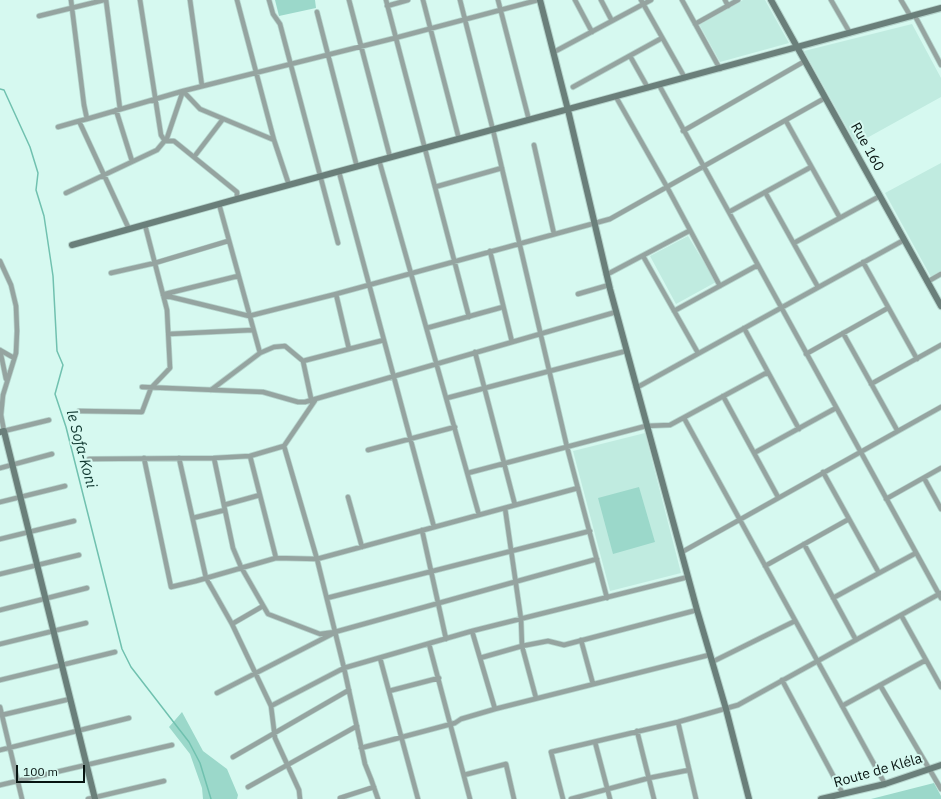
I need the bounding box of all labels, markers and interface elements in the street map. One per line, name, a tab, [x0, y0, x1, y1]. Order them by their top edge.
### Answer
street label: Rue 160	[847, 120, 887, 174]
water label: le Sofa-Koni	[62, 408, 100, 490]
street label: Route de Kléla	[832, 750, 924, 792]
scale bar	[18, 757, 87, 783]
text: 100 m	[23, 764, 58, 779]

